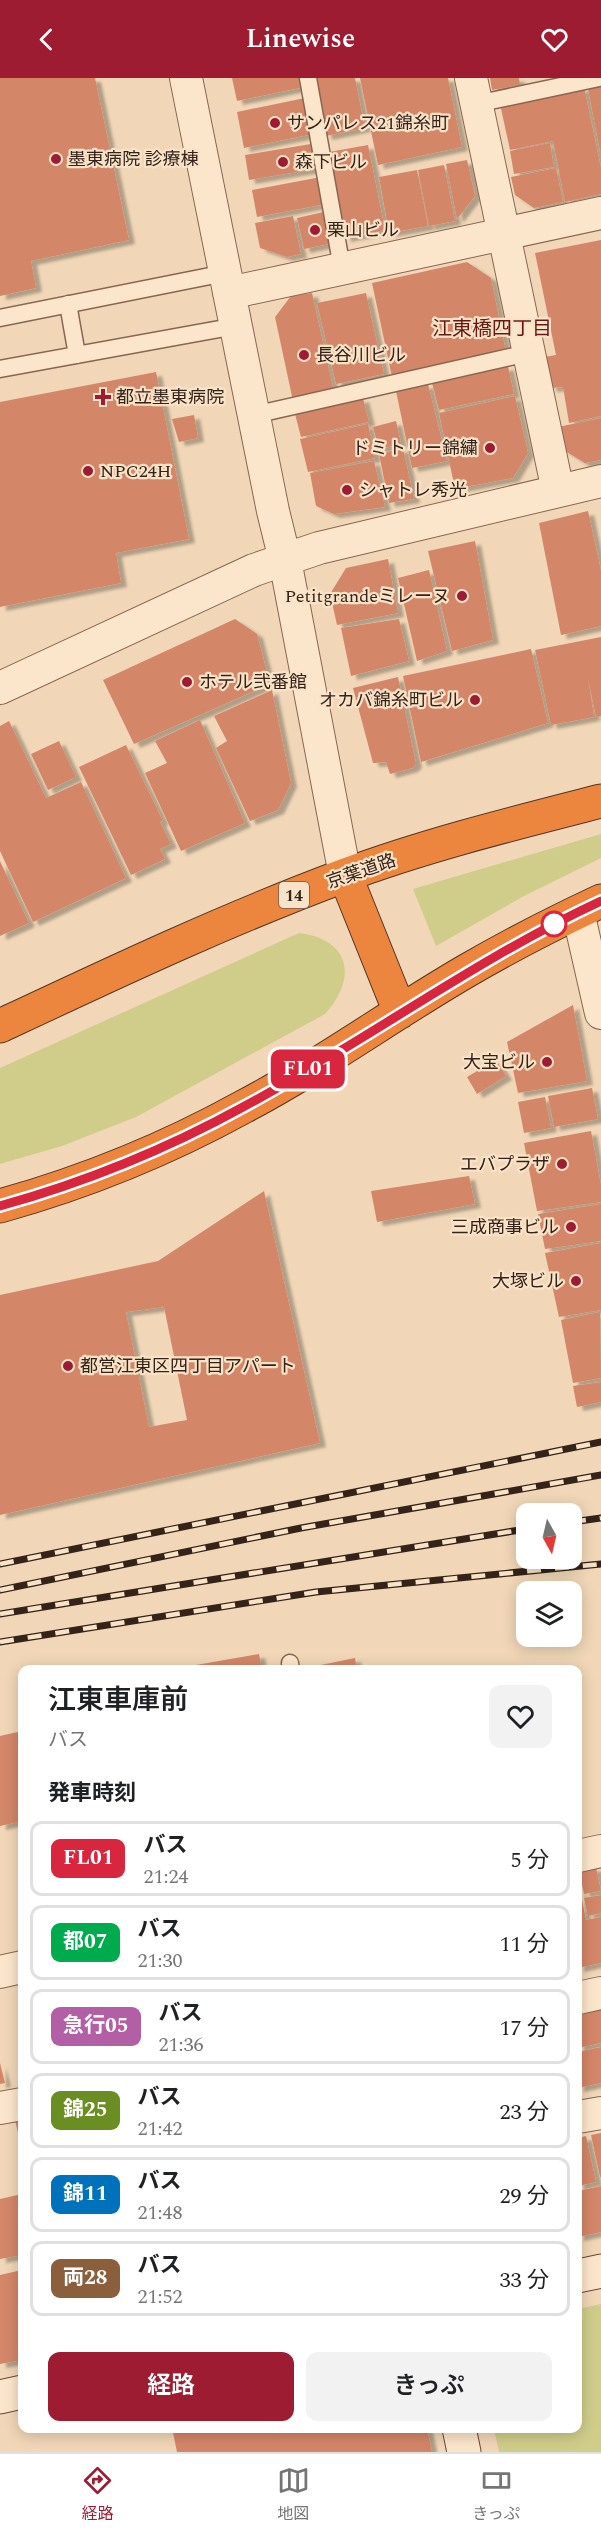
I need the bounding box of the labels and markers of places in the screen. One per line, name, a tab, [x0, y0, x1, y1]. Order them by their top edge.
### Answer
place label: サンパレス21錦糸町	[287, 110, 449, 137]
marker: サンパレス21錦糸町	[268, 116, 282, 130]
place label: 墨東病院 診療棟	[68, 146, 199, 173]
place label: 森下ビル	[295, 149, 367, 176]
marker: 墨東病院 診療棟	[49, 152, 63, 166]
marker: 森下ビル	[276, 155, 290, 169]
place label: 栗山ビル	[327, 217, 399, 244]
marker: 栗山ビル	[308, 223, 322, 237]
place label: 長谷川ビル	[316, 342, 406, 369]
marker: 長谷川ビル	[297, 348, 311, 362]
place label: 都立墨東病院	[116, 384, 224, 411]
marker: 都立墨東病院	[94, 388, 112, 406]
place label: ドミトリー錦繍	[352, 435, 478, 462]
marker: ドミトリー錦繍	[483, 441, 497, 455]
place label: NPC24H	[100, 458, 171, 485]
marker: NPC24H	[81, 464, 95, 478]
place label: シャトレ秀光	[359, 477, 467, 504]
marker: シャトレ秀光	[340, 483, 354, 497]
place label: Petitgrandeミレーヌ	[285, 583, 450, 610]
marker: Petitgrandeミレーヌ	[455, 589, 469, 603]
place label: ホテル弐番館	[199, 669, 307, 696]
marker: ホテル弐番館	[180, 675, 194, 689]
place label: オカバ錦糸町ビル	[319, 687, 463, 714]
marker: オカバ錦糸町ビル	[468, 693, 482, 707]
unlabelled marker	[541, 911, 567, 937]
place label: 大宝ビル	[463, 1049, 535, 1076]
marker: 大宝ビル	[540, 1055, 554, 1069]
place label: エバプラザ	[460, 1151, 550, 1178]
marker: エバプラザ	[555, 1157, 569, 1171]
place label: 三成商事ビル	[451, 1214, 559, 1241]
marker: 三成商事ビル	[564, 1220, 578, 1234]
place label: 大塚ビル	[492, 1268, 564, 1295]
marker: 大塚ビル	[569, 1274, 583, 1288]
place label: 都営江東区四丁目アパート	[80, 1353, 296, 1380]
marker: 都営江東区四丁目アパート	[61, 1359, 75, 1373]

